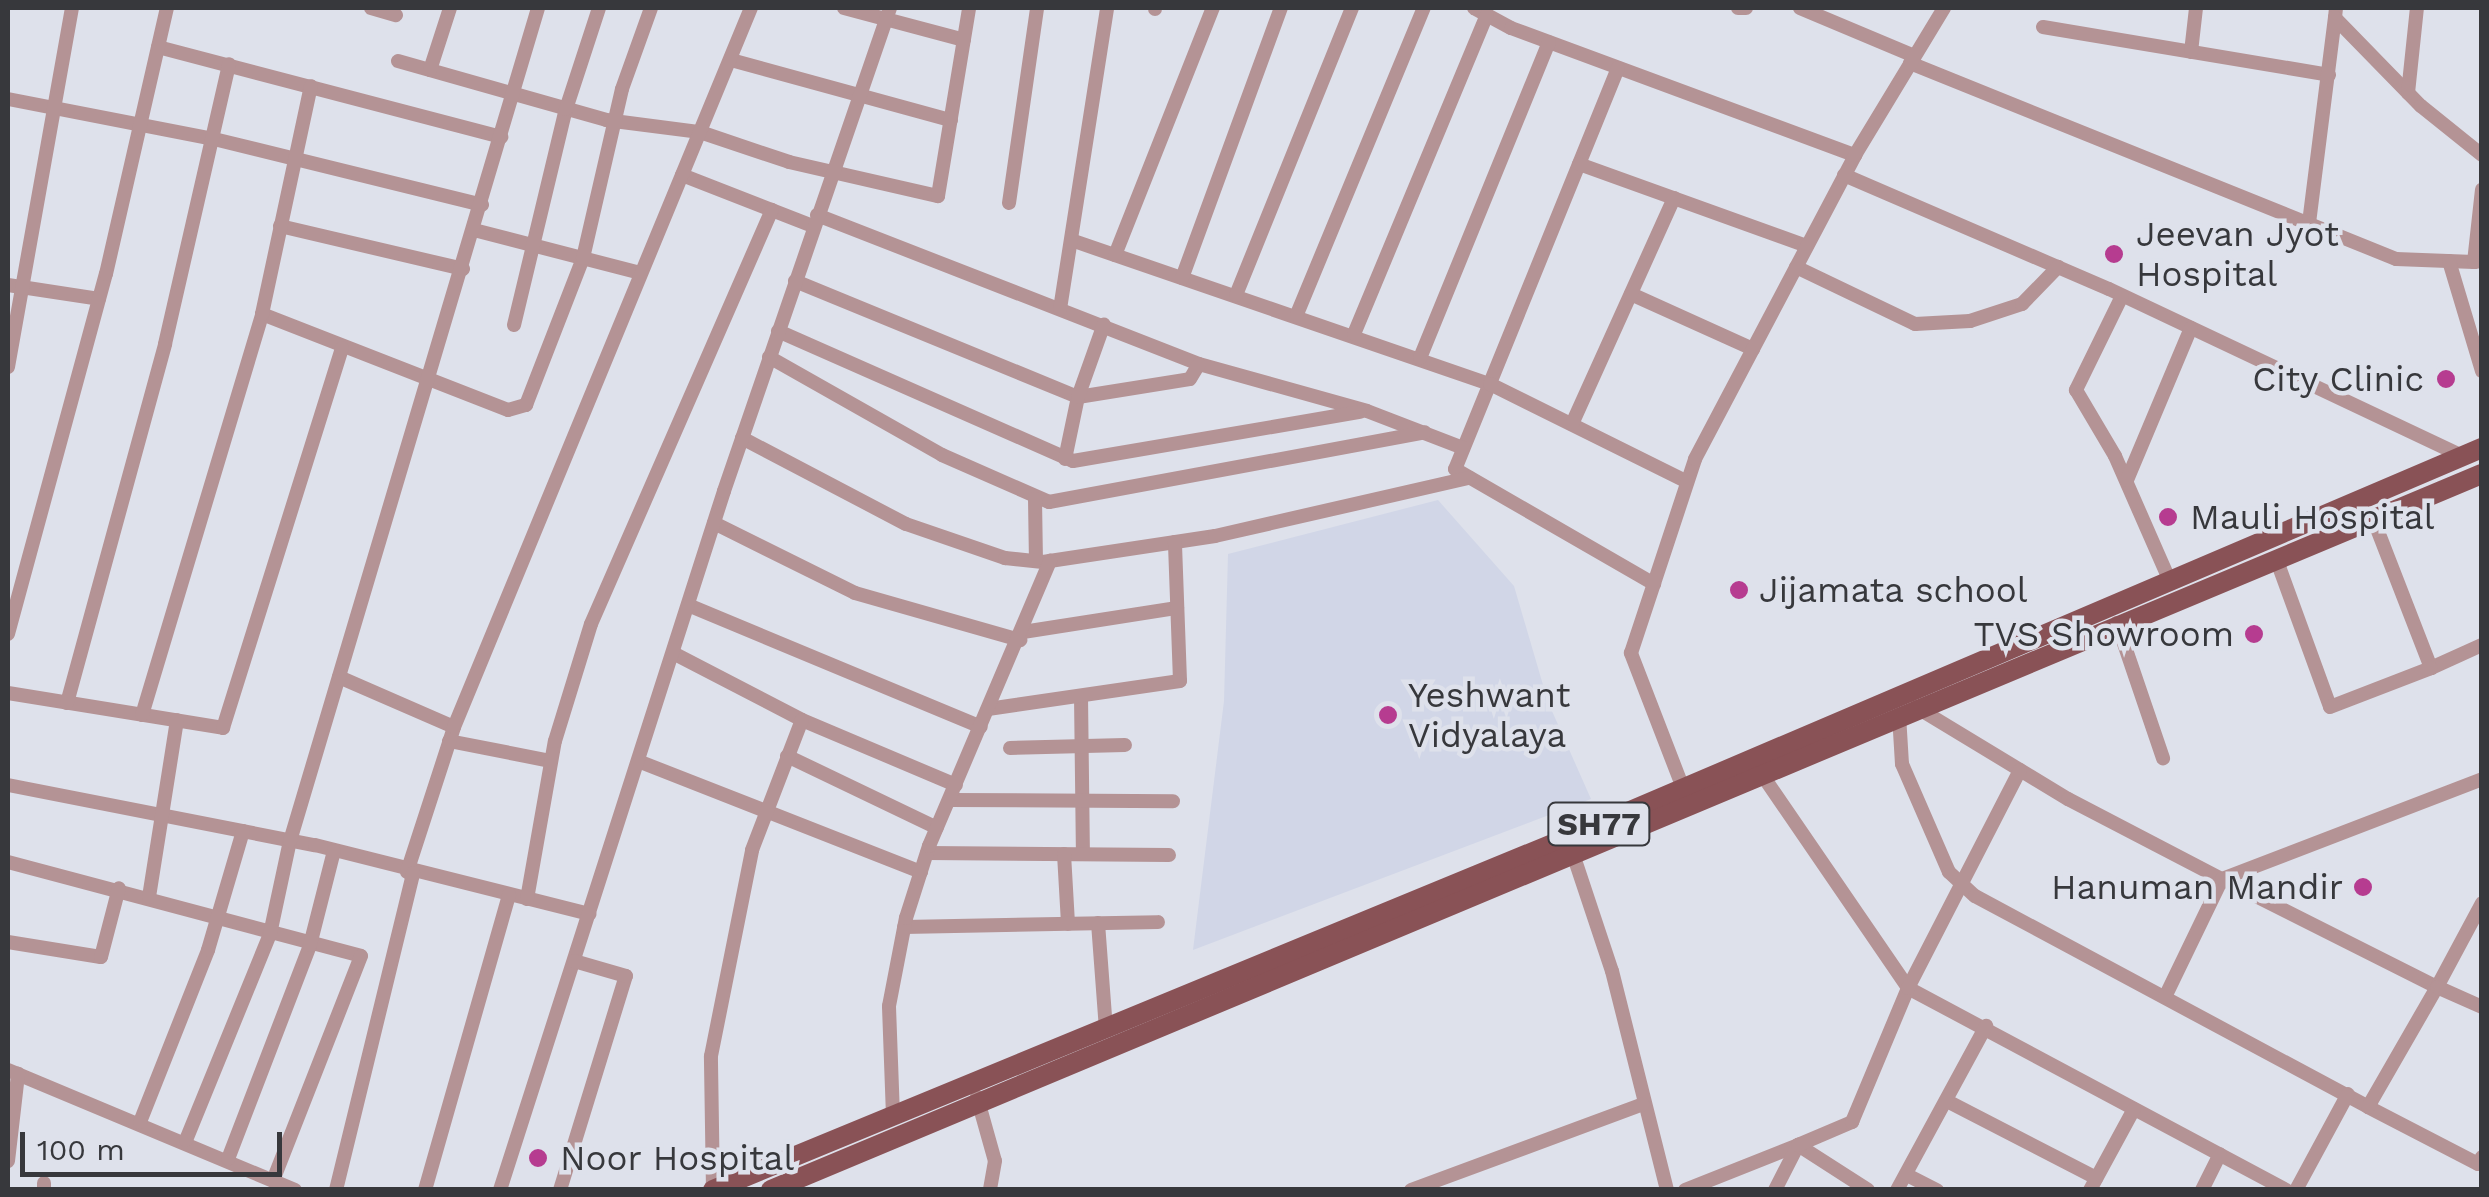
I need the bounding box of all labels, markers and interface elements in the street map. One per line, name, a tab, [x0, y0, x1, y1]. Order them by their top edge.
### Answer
place label: Jeevan Jyot Hospital	[2136, 213, 2340, 295]
marker: Jeevan Jyot Hospital	[2101, 241, 2127, 267]
place label: City Clinic	[2251, 358, 2424, 400]
marker: City Clinic	[2433, 366, 2459, 392]
place label: Mauli Hospital	[2190, 496, 2434, 538]
marker: Mauli Hospital	[2155, 504, 2181, 530]
place label: Jijamata school	[1759, 569, 2028, 611]
marker: Jijamata school	[1728, 579, 1750, 601]
place label: TVS Showroom	[1973, 613, 2234, 655]
marker: TVS Showroom	[2243, 623, 2265, 645]
place label: Yeshwant Vidyalaya	[1408, 674, 1570, 756]
marker: Yeshwant Vidyalaya	[1377, 704, 1399, 726]
road number: SH77	[1546, 797, 1652, 851]
place label: Hanuman Mandir	[2051, 866, 2343, 908]
marker: Hanuman Mandir	[2352, 876, 2374, 898]
scale bar	[25, 1112, 288, 1174]
text: 100 m	[37, 1132, 125, 1167]
place label: Noor Hospital	[560, 1137, 795, 1179]
marker: Noor Hospital	[525, 1145, 551, 1171]

